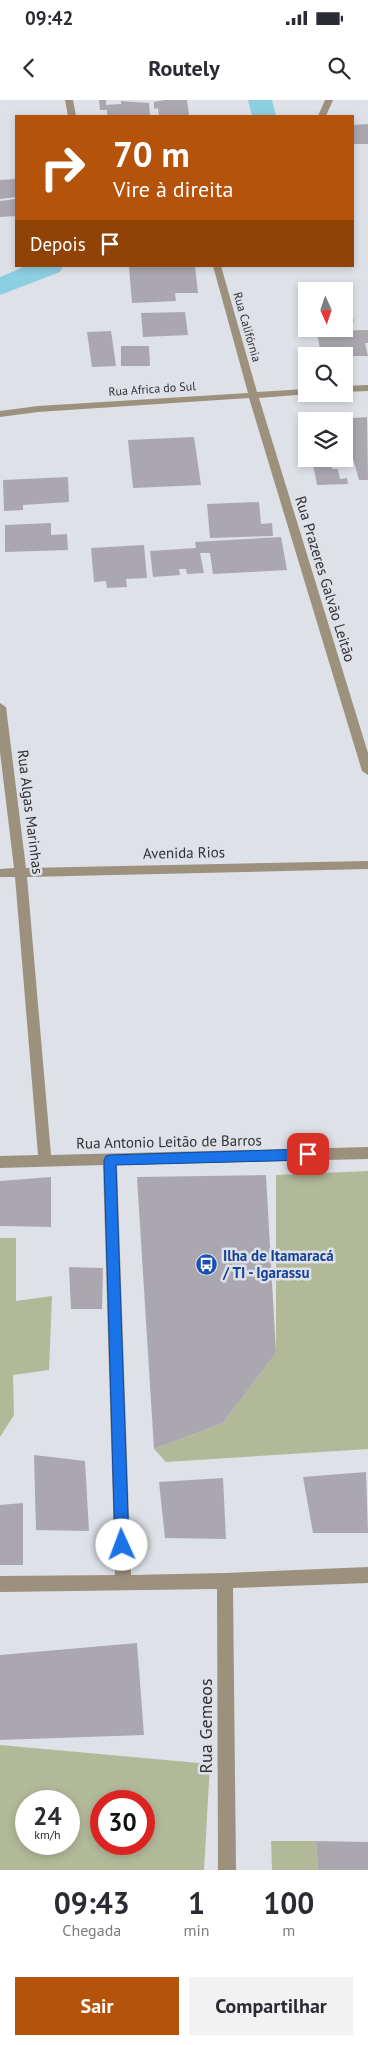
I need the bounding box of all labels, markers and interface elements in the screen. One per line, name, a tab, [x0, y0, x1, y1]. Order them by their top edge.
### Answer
text: 09:42	[25, 6, 73, 30]
icon: back	[15, 54, 43, 82]
text: Routely	[148, 54, 220, 82]
icon: search	[325, 54, 353, 82]
text: 70 m	[113, 131, 190, 177]
icon: right	[30, 135, 95, 200]
text: Vire à direita	[113, 175, 233, 203]
icon: arrive	[96, 230, 124, 258]
text: Depois	[30, 232, 86, 256]
north arrow	[298, 282, 352, 338]
map controls	[298, 282, 353, 467]
street label: Rua Califórnia	[230, 290, 265, 364]
button: search	[298, 347, 353, 402]
street label: Rua Africa do Sul	[108, 378, 197, 399]
button: layers	[298, 412, 353, 467]
street label: Rua Prazeres Galvão Leitão	[291, 494, 360, 664]
street label: Rua Algas Marinhas	[13, 749, 48, 875]
street label: Avenida Rios	[143, 842, 225, 863]
street label: Rua Antonio Leitão de Barros	[76, 1130, 262, 1153]
pin	[287, 1133, 329, 1175]
icon: arrive	[294, 1140, 322, 1168]
place label: Ilha de Itamaracá / TI - Igarassu	[222, 1246, 334, 1282]
bus stop icon: Ilha de Itamaracá / TI - Igarassu	[195, 1253, 219, 1277]
position arrow	[95, 1518, 147, 1570]
street label: Rua Gemeos	[194, 1679, 217, 1773]
speed limit sign: 30	[90, 1790, 155, 1855]
text: 24	[33, 1800, 62, 1832]
text: km/h	[34, 1827, 61, 1842]
text: 09:43	[54, 1883, 130, 1922]
text: 1	[188, 1883, 205, 1922]
text: 100	[263, 1883, 314, 1922]
text: Chegada	[62, 1920, 121, 1940]
text: min	[184, 1920, 210, 1940]
text: m	[282, 1920, 295, 1940]
button: Sair	[15, 1977, 179, 2035]
button: Compartilhar	[189, 1977, 353, 2035]

